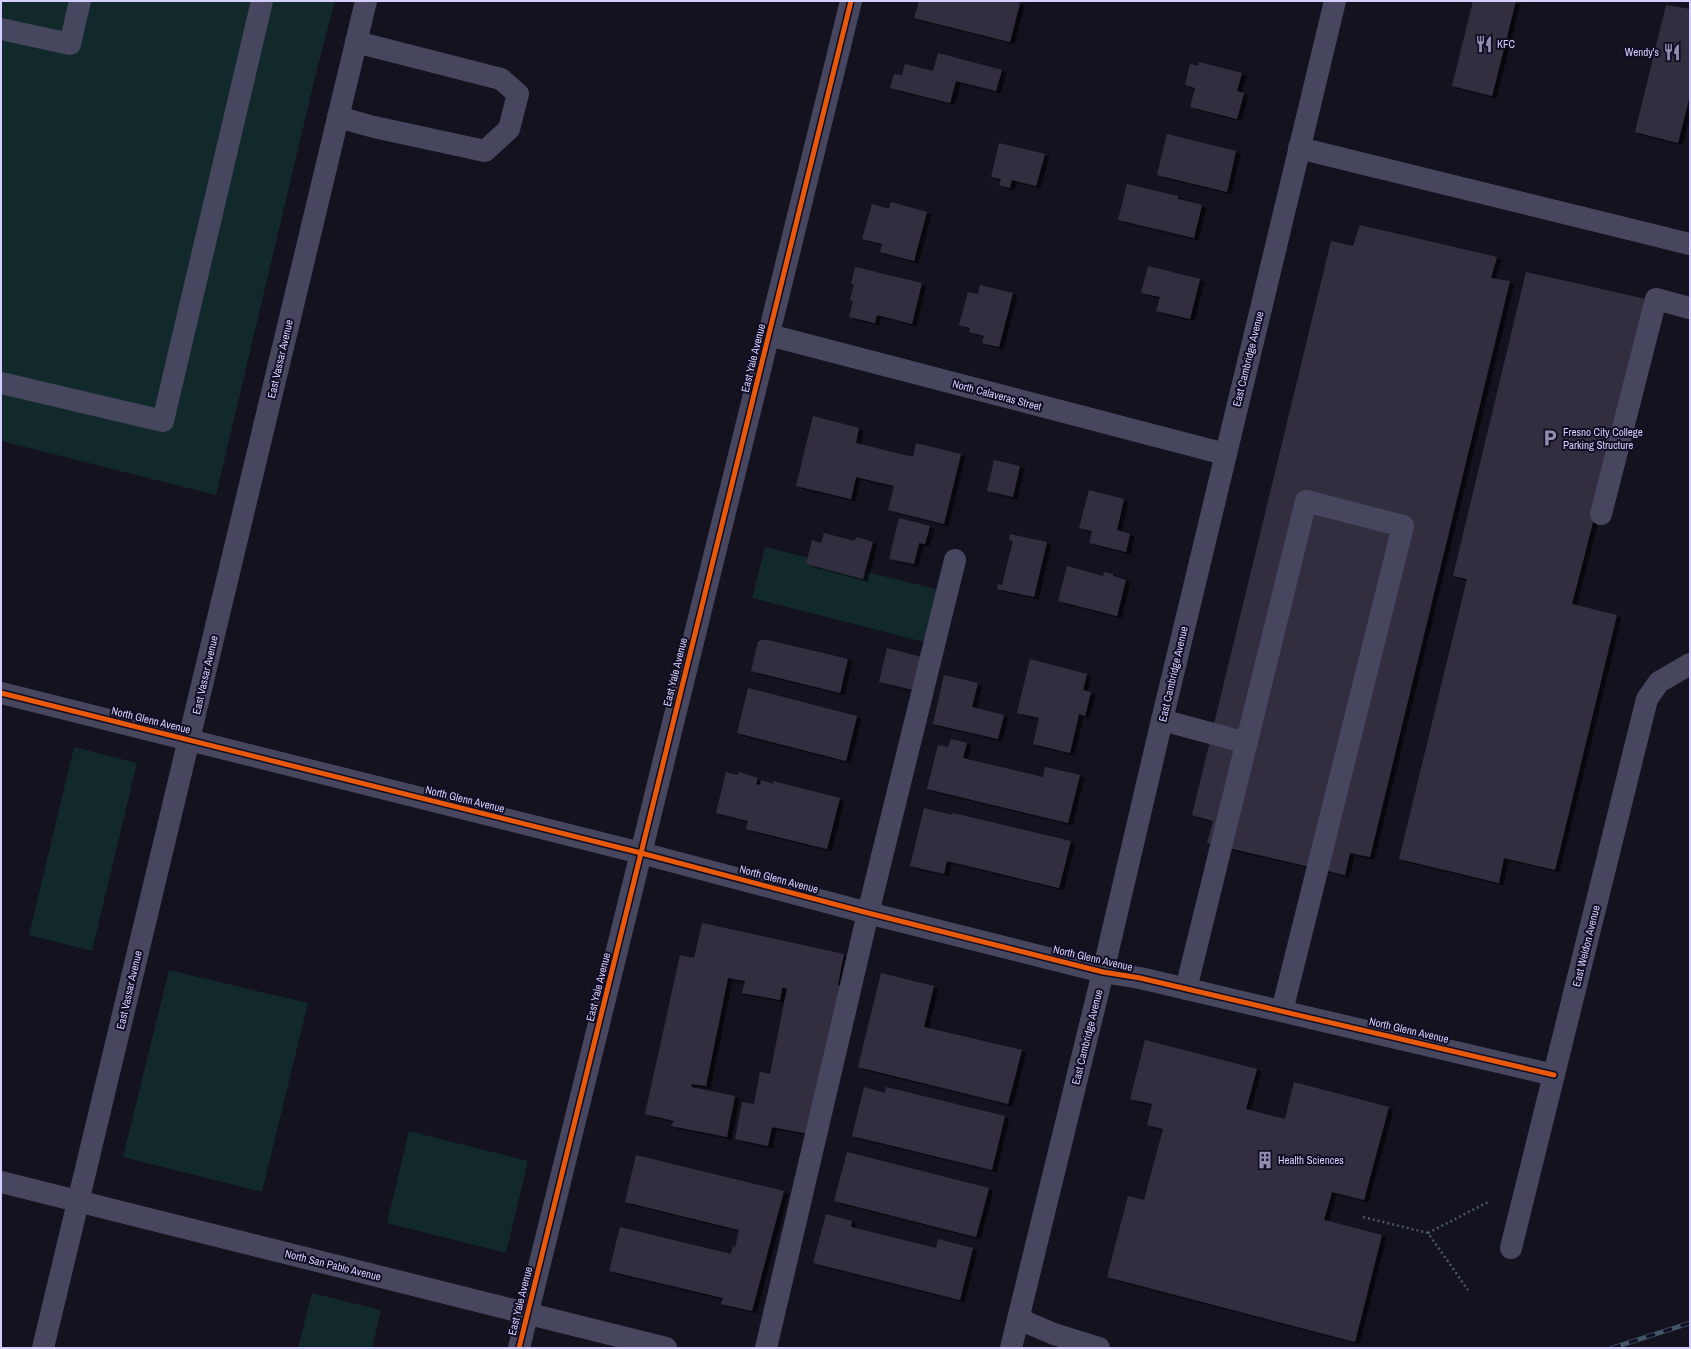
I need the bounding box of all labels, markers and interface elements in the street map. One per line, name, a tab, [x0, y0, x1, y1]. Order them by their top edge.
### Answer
restaurant icon: KFC	[1474, 34, 1494, 54]
place label: KFC	[1497, 37, 1516, 51]
restaurant icon: Wendy's	[1662, 42, 1682, 62]
place label: Wendy's	[1625, 45, 1659, 59]
street label: East Cambridge Avenue	[1229, 310, 1267, 408]
street label: East Vassar Avenue	[264, 318, 296, 400]
street label: East Yale Avenue	[738, 322, 768, 394]
street label: North Calaveras Street	[951, 376, 1044, 414]
place label: Fresno City College Parking Structure	[1563, 425, 1643, 452]
parking icon: Fresno City College Parking Structure	[1540, 428, 1560, 448]
street label: East Cambridge Avenue	[1155, 625, 1191, 723]
street label: East Vassar Avenue	[189, 634, 221, 716]
street label: East Yale Avenue	[660, 636, 690, 708]
street label: North Glenn Avenue	[110, 703, 192, 737]
street label: North Glenn Avenue	[424, 782, 506, 816]
street label: North Glenn Avenue	[738, 862, 820, 896]
street label: East Weldon Avenue	[1569, 904, 1603, 988]
street label: North Glenn Avenue	[1052, 942, 1134, 974]
street label: East Vassar Avenue	[113, 949, 145, 1031]
street label: East Yale Avenue	[583, 951, 613, 1023]
street label: East Cambridge Avenue	[1068, 988, 1106, 1086]
street label: North Glenn Avenue	[1368, 1014, 1450, 1046]
building icon: Health Sciences	[1255, 1150, 1275, 1170]
place label: Health Sciences	[1278, 1153, 1344, 1167]
street label: North San Pablo Avenue	[283, 1246, 383, 1284]
street label: East Yale Avenue	[505, 1265, 535, 1337]

